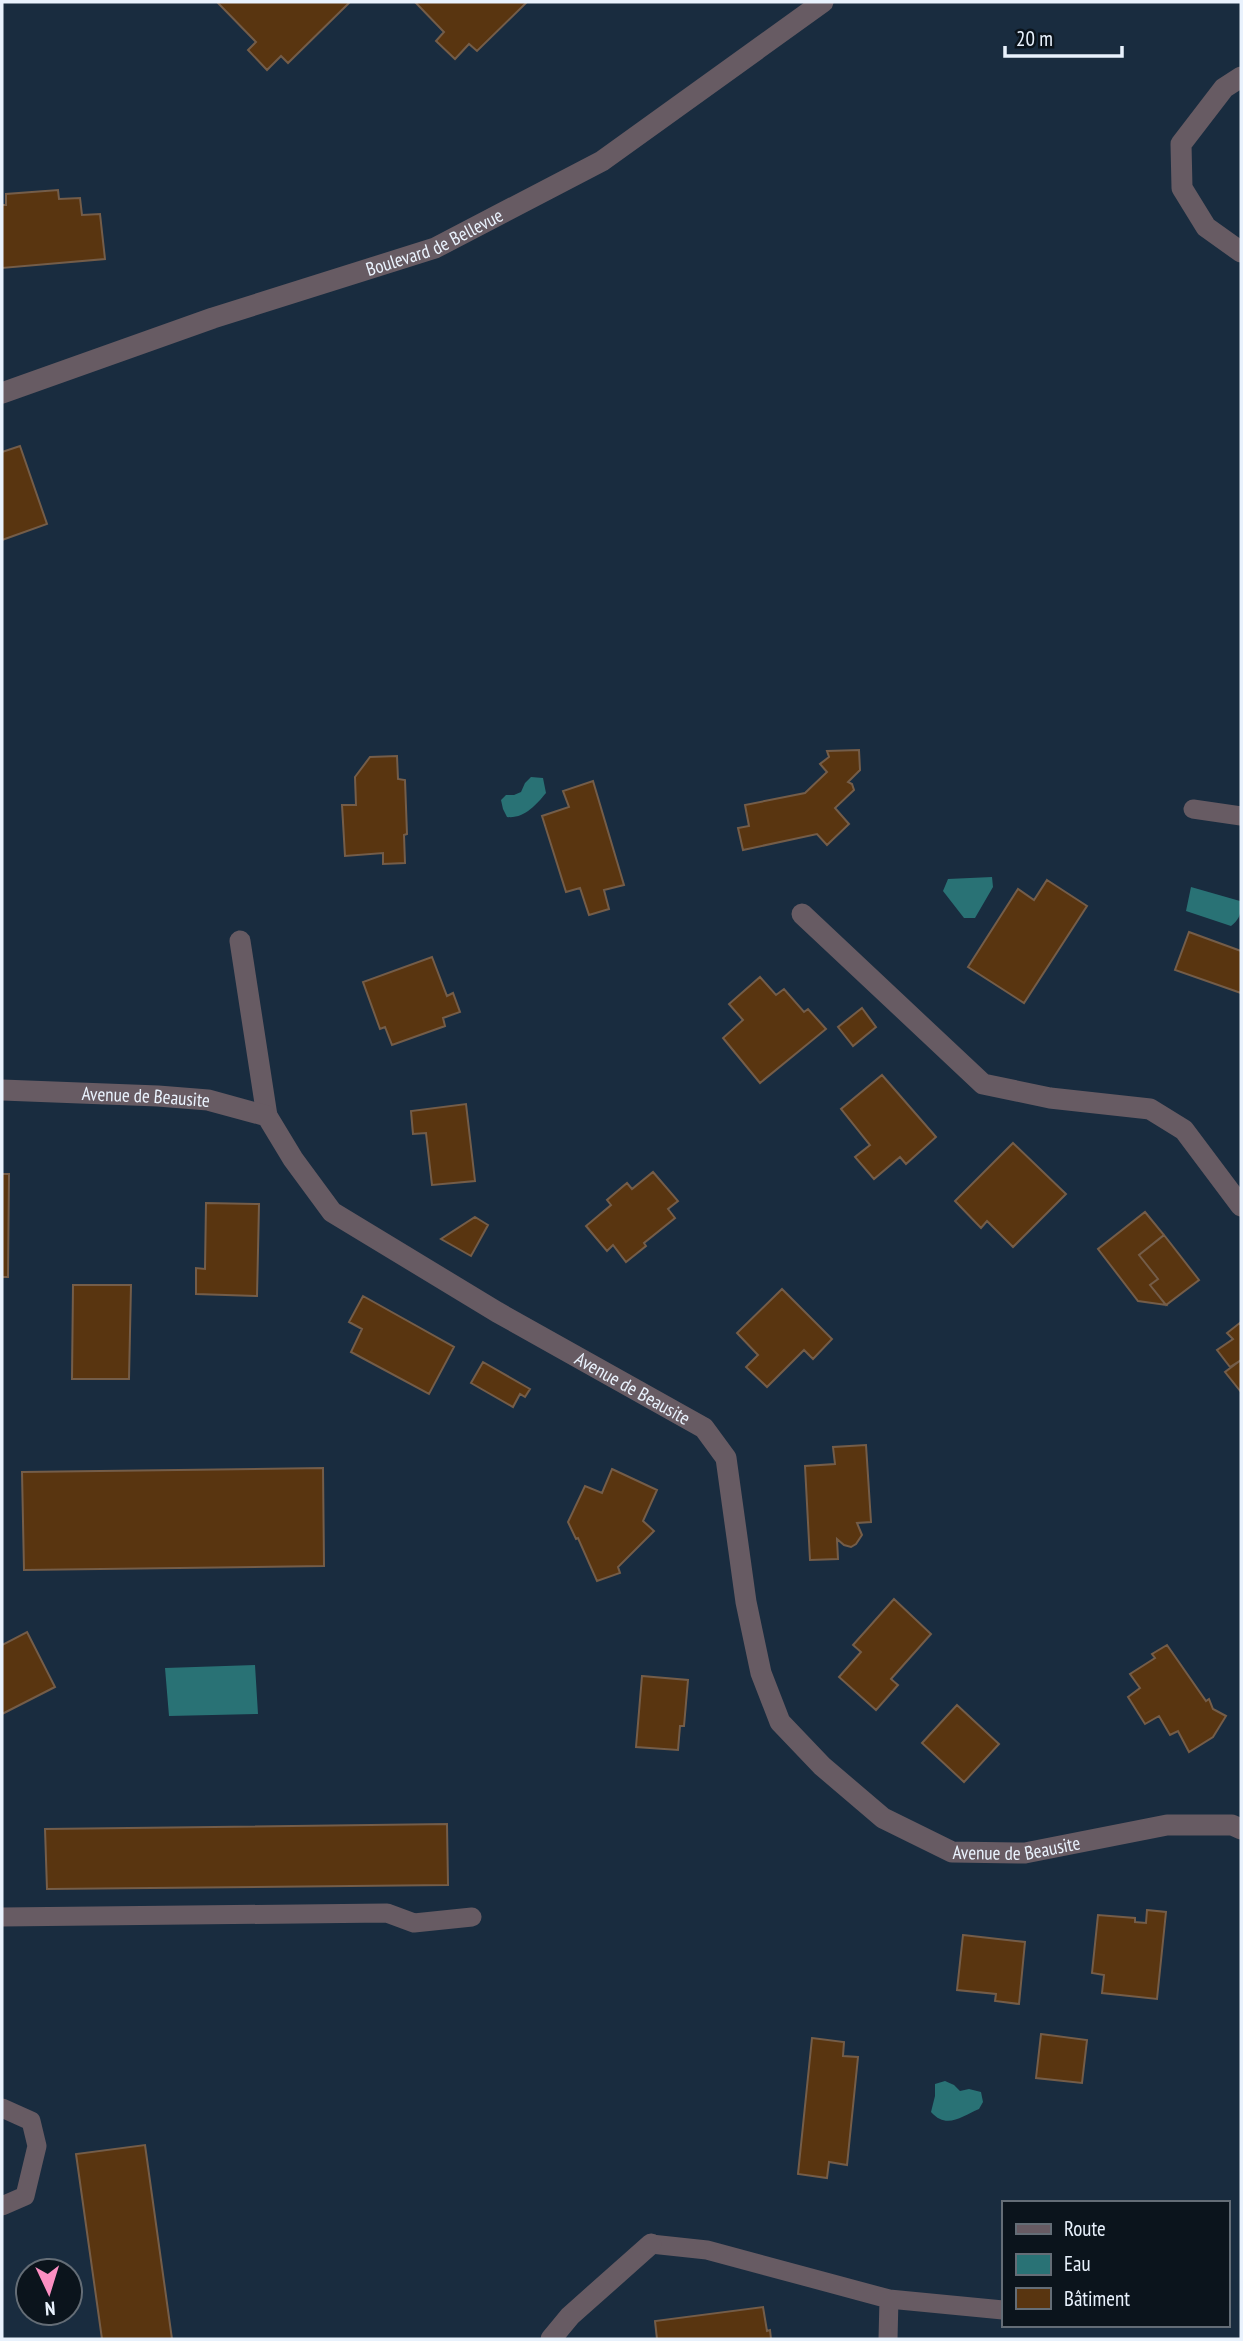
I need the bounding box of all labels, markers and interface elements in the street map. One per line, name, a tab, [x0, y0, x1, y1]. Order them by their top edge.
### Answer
scale bar	[1005, 14, 1122, 58]
text: 20 m	[1016, 25, 1053, 52]
street label: Boulevard de Bellevue	[363, 203, 507, 281]
street label: Avenue de Beausite	[81, 1081, 211, 1112]
street label: Avenue de Beausite	[571, 1346, 695, 1430]
street label: Avenue de Beausite	[952, 1830, 1082, 1865]
legend	[1002, 2201, 1229, 2327]
text: Route	[1064, 2215, 1106, 2242]
text: Eau	[1064, 2250, 1091, 2277]
north arrow	[14, 2257, 84, 2327]
text: Bâtiment	[1064, 2285, 1130, 2312]
text: N	[44, 2297, 56, 2321]

